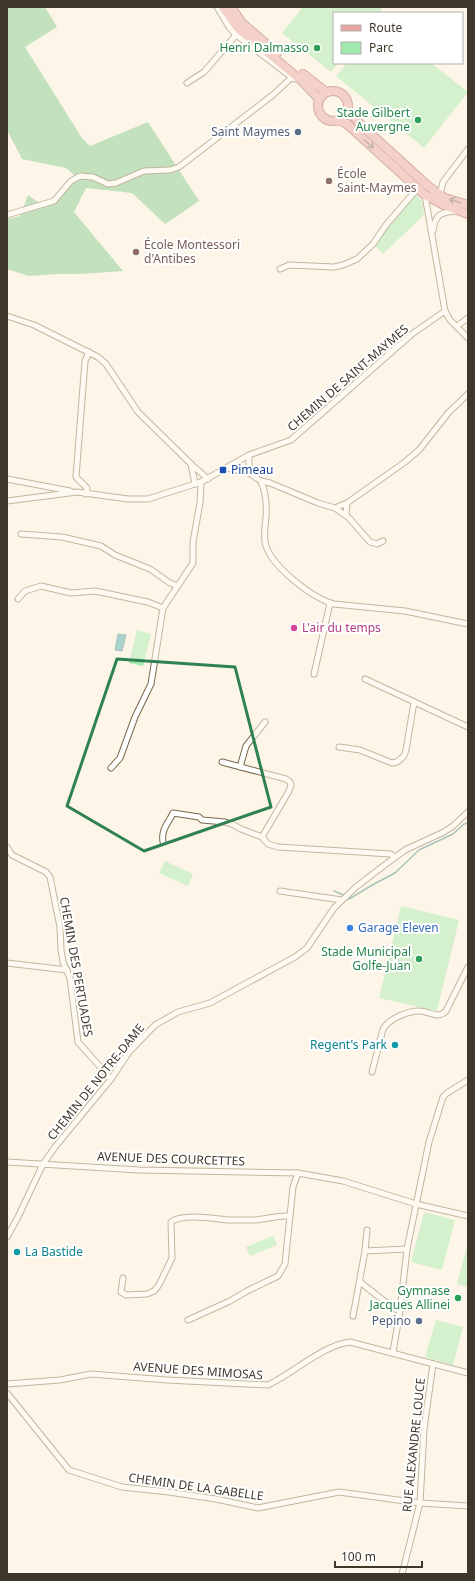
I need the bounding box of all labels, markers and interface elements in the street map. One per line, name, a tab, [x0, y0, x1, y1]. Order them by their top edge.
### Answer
legend	[333, 12, 463, 64]
text: Route	[369, 19, 402, 36]
place label: Henri Dalmasso	[219, 39, 309, 56]
text: Parc	[369, 39, 394, 56]
marker: Henri Dalmasso	[312, 43, 322, 53]
place label: Stade Gilbert Auvergne	[337, 104, 411, 135]
marker: Stade Gilbert Auvergne	[413, 115, 423, 125]
place label: Saint Maymes	[211, 123, 290, 140]
marker: Saint Maymes	[293, 127, 303, 137]
one-way arrow	[364, 139, 374, 148]
place label: École Saint-Maymes	[337, 165, 417, 196]
marker: École Saint-Maymes	[324, 176, 334, 186]
one-way arrow	[449, 197, 461, 205]
place label: École Montessori d'Antibes	[144, 236, 240, 267]
marker: École Montessori d'Antibes	[131, 247, 141, 257]
street label: CHEMIN DE SAINT-MAYMES	[284, 320, 412, 435]
place label: Pimeau	[231, 461, 274, 478]
marker: Pimeau	[218, 465, 228, 475]
place label: L'air du temps	[302, 619, 381, 636]
marker: L'air du temps	[289, 623, 299, 633]
street label: CHEMIN DES PERTUADES	[56, 896, 97, 1039]
place label: Garage Eleven	[358, 919, 439, 936]
marker: Garage Eleven	[345, 923, 355, 933]
place label: Stade Municipal Golfe-Juan	[321, 943, 411, 974]
marker: Stade Municipal Golfe-Juan	[414, 954, 424, 964]
street label: CHEMIN DE NOTRE-DAME	[43, 1020, 148, 1144]
place label: Regent's Park	[310, 1036, 388, 1053]
marker: Regent's Park	[390, 1040, 400, 1050]
street label: AVENUE DES COURCETTES	[97, 1147, 246, 1170]
place label: La Bastide	[25, 1243, 83, 1260]
marker: La Bastide	[12, 1247, 22, 1257]
place label: Gymnase Jacques Allinei	[369, 1282, 450, 1313]
marker: Gymnase Jacques Allinei	[453, 1293, 463, 1303]
place label: Pepino	[372, 1312, 411, 1329]
marker: Pepino	[414, 1316, 424, 1326]
street label: AVENUE DES MIMOSAS	[133, 1357, 264, 1384]
street label: RUE ALEXANDRE LOUCE	[398, 1377, 429, 1513]
street label: CHEMIN DE LA GABELLE	[128, 1469, 265, 1504]
scale bar	[335, 1543, 422, 1569]
text: 100 m	[341, 1548, 376, 1565]

